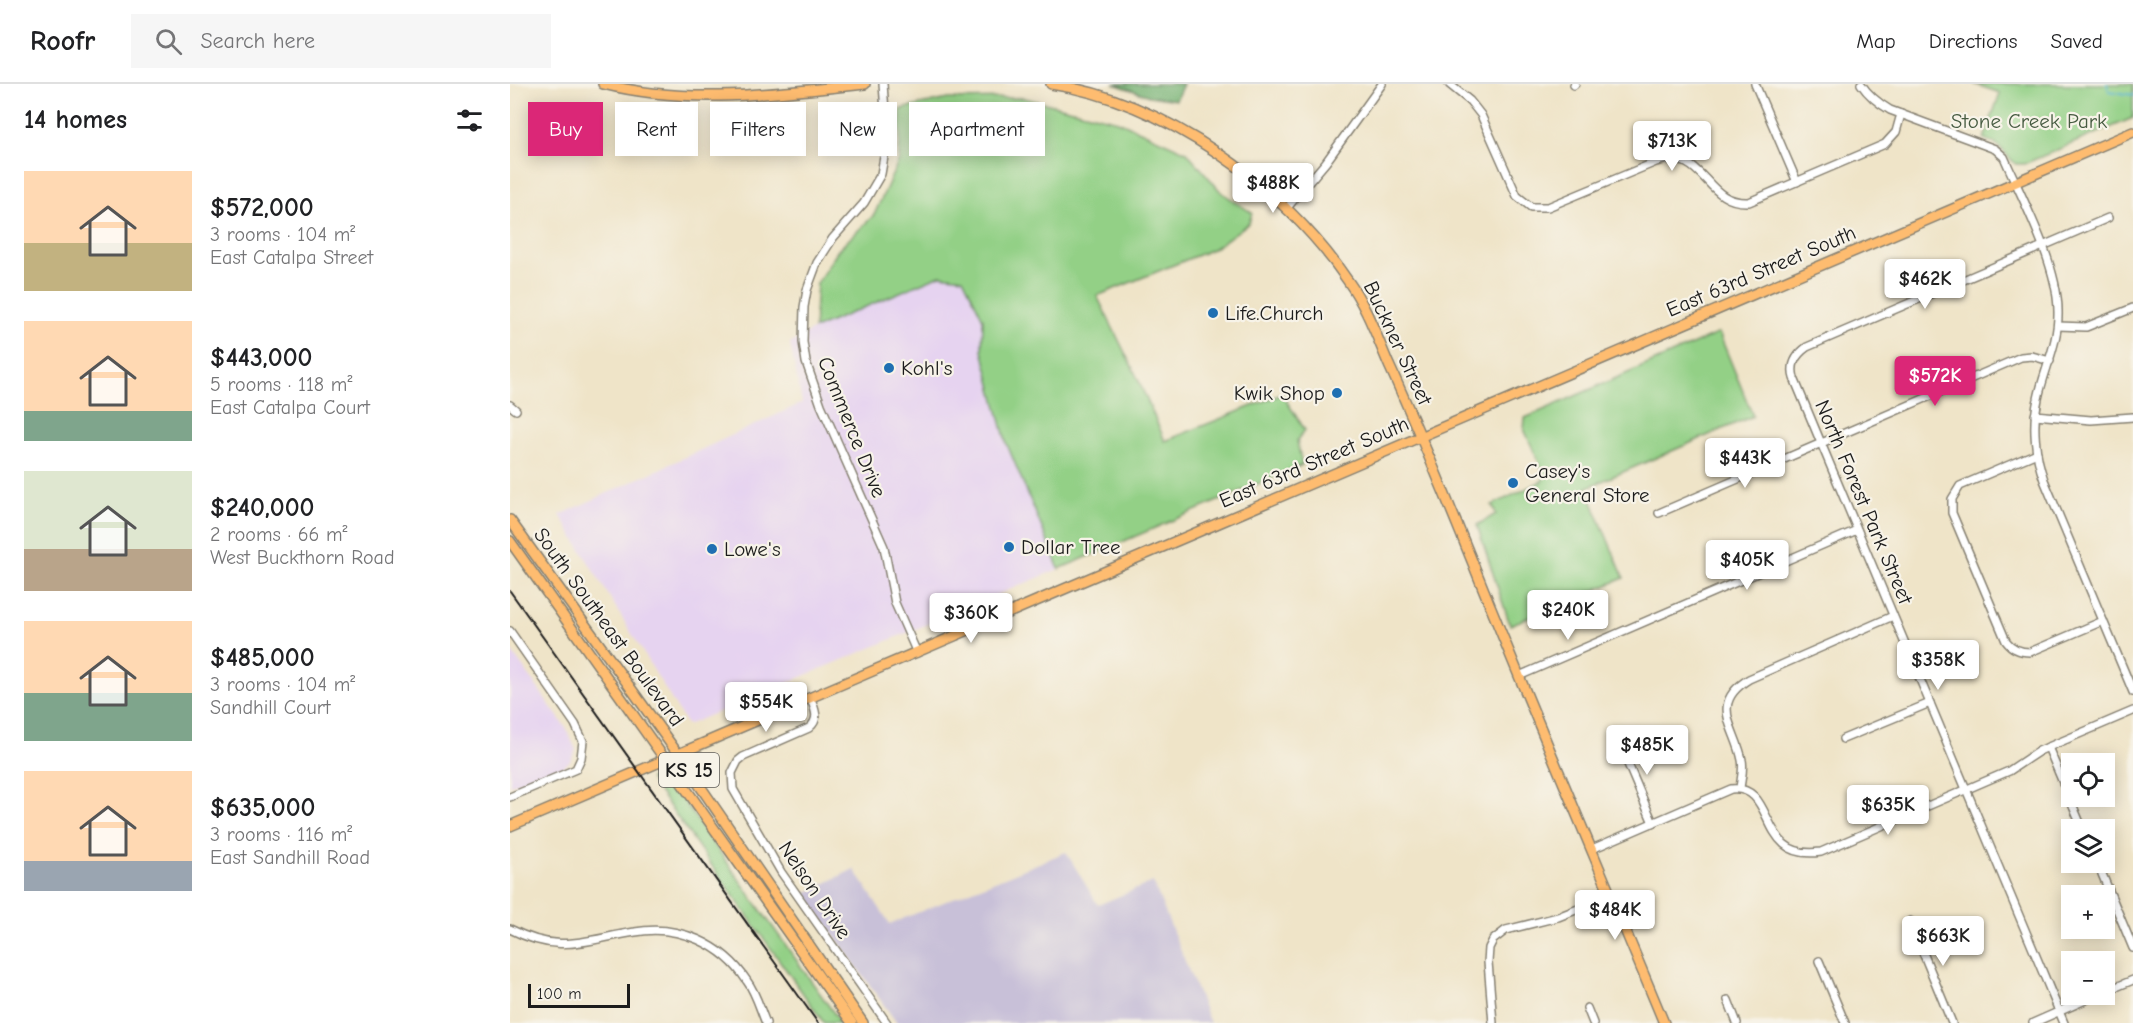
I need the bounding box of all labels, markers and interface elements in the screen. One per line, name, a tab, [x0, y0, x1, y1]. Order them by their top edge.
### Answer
search box	[131, 14, 551, 68]
text: Roofr	[30, 25, 95, 57]
icon: search	[152, 25, 185, 58]
text: Search here	[200, 28, 315, 54]
text: Map	[1856, 29, 1896, 53]
text: Directions	[1929, 29, 2018, 53]
text: Saved	[2051, 29, 2103, 53]
chip: Buy	[528, 102, 603, 156]
chip: Rent	[615, 102, 698, 156]
chip: Filters	[710, 102, 806, 156]
chip: New	[818, 102, 897, 156]
chip: Apartment	[909, 102, 1045, 156]
icon: filters	[453, 104, 486, 137]
text: 14 homes	[24, 105, 127, 135]
park label: Stone Creek Park	[1951, 109, 2107, 133]
pin: $713K	[1630, 121, 1714, 172]
text: $713K	[1647, 129, 1697, 152]
pin: $488K	[1231, 163, 1315, 214]
text: $488K	[1246, 171, 1300, 194]
text: $572,000	[210, 193, 314, 223]
icon: home	[72, 195, 144, 267]
street label: East 63rd Street South	[1663, 220, 1859, 322]
text: 3 rooms · 104 m²	[210, 223, 355, 246]
text: East Catalpa Street	[210, 246, 373, 269]
pin: $462K	[1883, 259, 1967, 310]
text: $462K	[1898, 267, 1952, 290]
street label: Buckner Street	[1359, 277, 1438, 410]
place label: Life.Church	[1225, 301, 1323, 325]
marker: Life.Church	[1206, 306, 1220, 320]
text: $443,000	[210, 343, 312, 373]
icon: home	[72, 345, 144, 417]
street label: Commerce Drive	[813, 353, 891, 501]
place label: Kohl's	[901, 356, 953, 380]
pin: $572K	[1893, 356, 1977, 407]
marker: Kohl's	[882, 361, 896, 375]
text: $572K	[1909, 364, 1961, 387]
text: 5 rooms · 118 m²	[210, 373, 352, 396]
place label: Kwik Shop	[1234, 381, 1325, 405]
marker: Kwik Shop	[1330, 386, 1344, 400]
text: East Catalpa Court	[210, 396, 370, 419]
street label: North Forest Park Street	[1810, 396, 1918, 609]
street label: East 63rd Street South	[1216, 411, 1412, 513]
pin: $443K	[1703, 438, 1787, 489]
text: $443K	[1719, 446, 1771, 469]
place label: Casey's General Store	[1525, 459, 1650, 507]
marker: Casey's General Store	[1506, 476, 1520, 490]
text: $240,000	[210, 493, 314, 523]
icon: home	[72, 495, 144, 567]
text: 2 rooms · 66 m²	[210, 523, 348, 546]
street label: South Southeast Boulevard	[529, 523, 689, 731]
place label: Dollar Tree	[1021, 535, 1121, 559]
place label: Lowe's	[724, 537, 781, 561]
marker: Dollar Tree	[1002, 540, 1016, 554]
pin: $405K	[1705, 540, 1789, 591]
marker: Lowe's	[705, 542, 719, 556]
text: West Buckthorn Road	[210, 546, 395, 569]
text: $405K	[1720, 548, 1774, 571]
pin: $240K	[1526, 590, 1610, 641]
pin: $360K	[929, 593, 1013, 644]
text: $240K	[1541, 598, 1595, 621]
text: $360K	[943, 601, 999, 624]
pin: $358K	[1896, 640, 1980, 691]
text: $485,000	[210, 643, 315, 673]
icon: home	[72, 645, 144, 717]
text: $358K	[1911, 648, 1965, 671]
text: 3 rooms · 104 m²	[210, 673, 355, 696]
pin: $554K	[724, 682, 808, 733]
text: $554K	[739, 690, 793, 713]
text: Sandhill Court	[210, 696, 330, 719]
pin: $485K	[1605, 725, 1689, 776]
text: $485K	[1620, 733, 1674, 756]
road number: KS 15	[659, 753, 719, 787]
map controls	[2061, 753, 2115, 1005]
button: locate	[2061, 753, 2115, 807]
pin: $635K	[1846, 785, 1930, 836]
text: $635,000	[210, 793, 315, 823]
text: $635K	[1861, 793, 1915, 816]
icon: home	[72, 795, 144, 867]
button: layers	[2061, 819, 2115, 873]
text: 3 rooms · 116 m²	[210, 823, 352, 846]
street label: Nelson Drive	[774, 837, 856, 943]
text: East Sandhill Road	[210, 846, 370, 869]
button: +	[2061, 885, 2115, 939]
pin: $484K	[1573, 890, 1657, 941]
text: $484K	[1589, 898, 1641, 921]
pin: $663K	[1901, 916, 1985, 967]
text: $663K	[1916, 924, 1970, 947]
button: −	[2061, 951, 2115, 1005]
scale bar	[528, 981, 630, 1008]
text: 100 m	[537, 985, 581, 1003]

